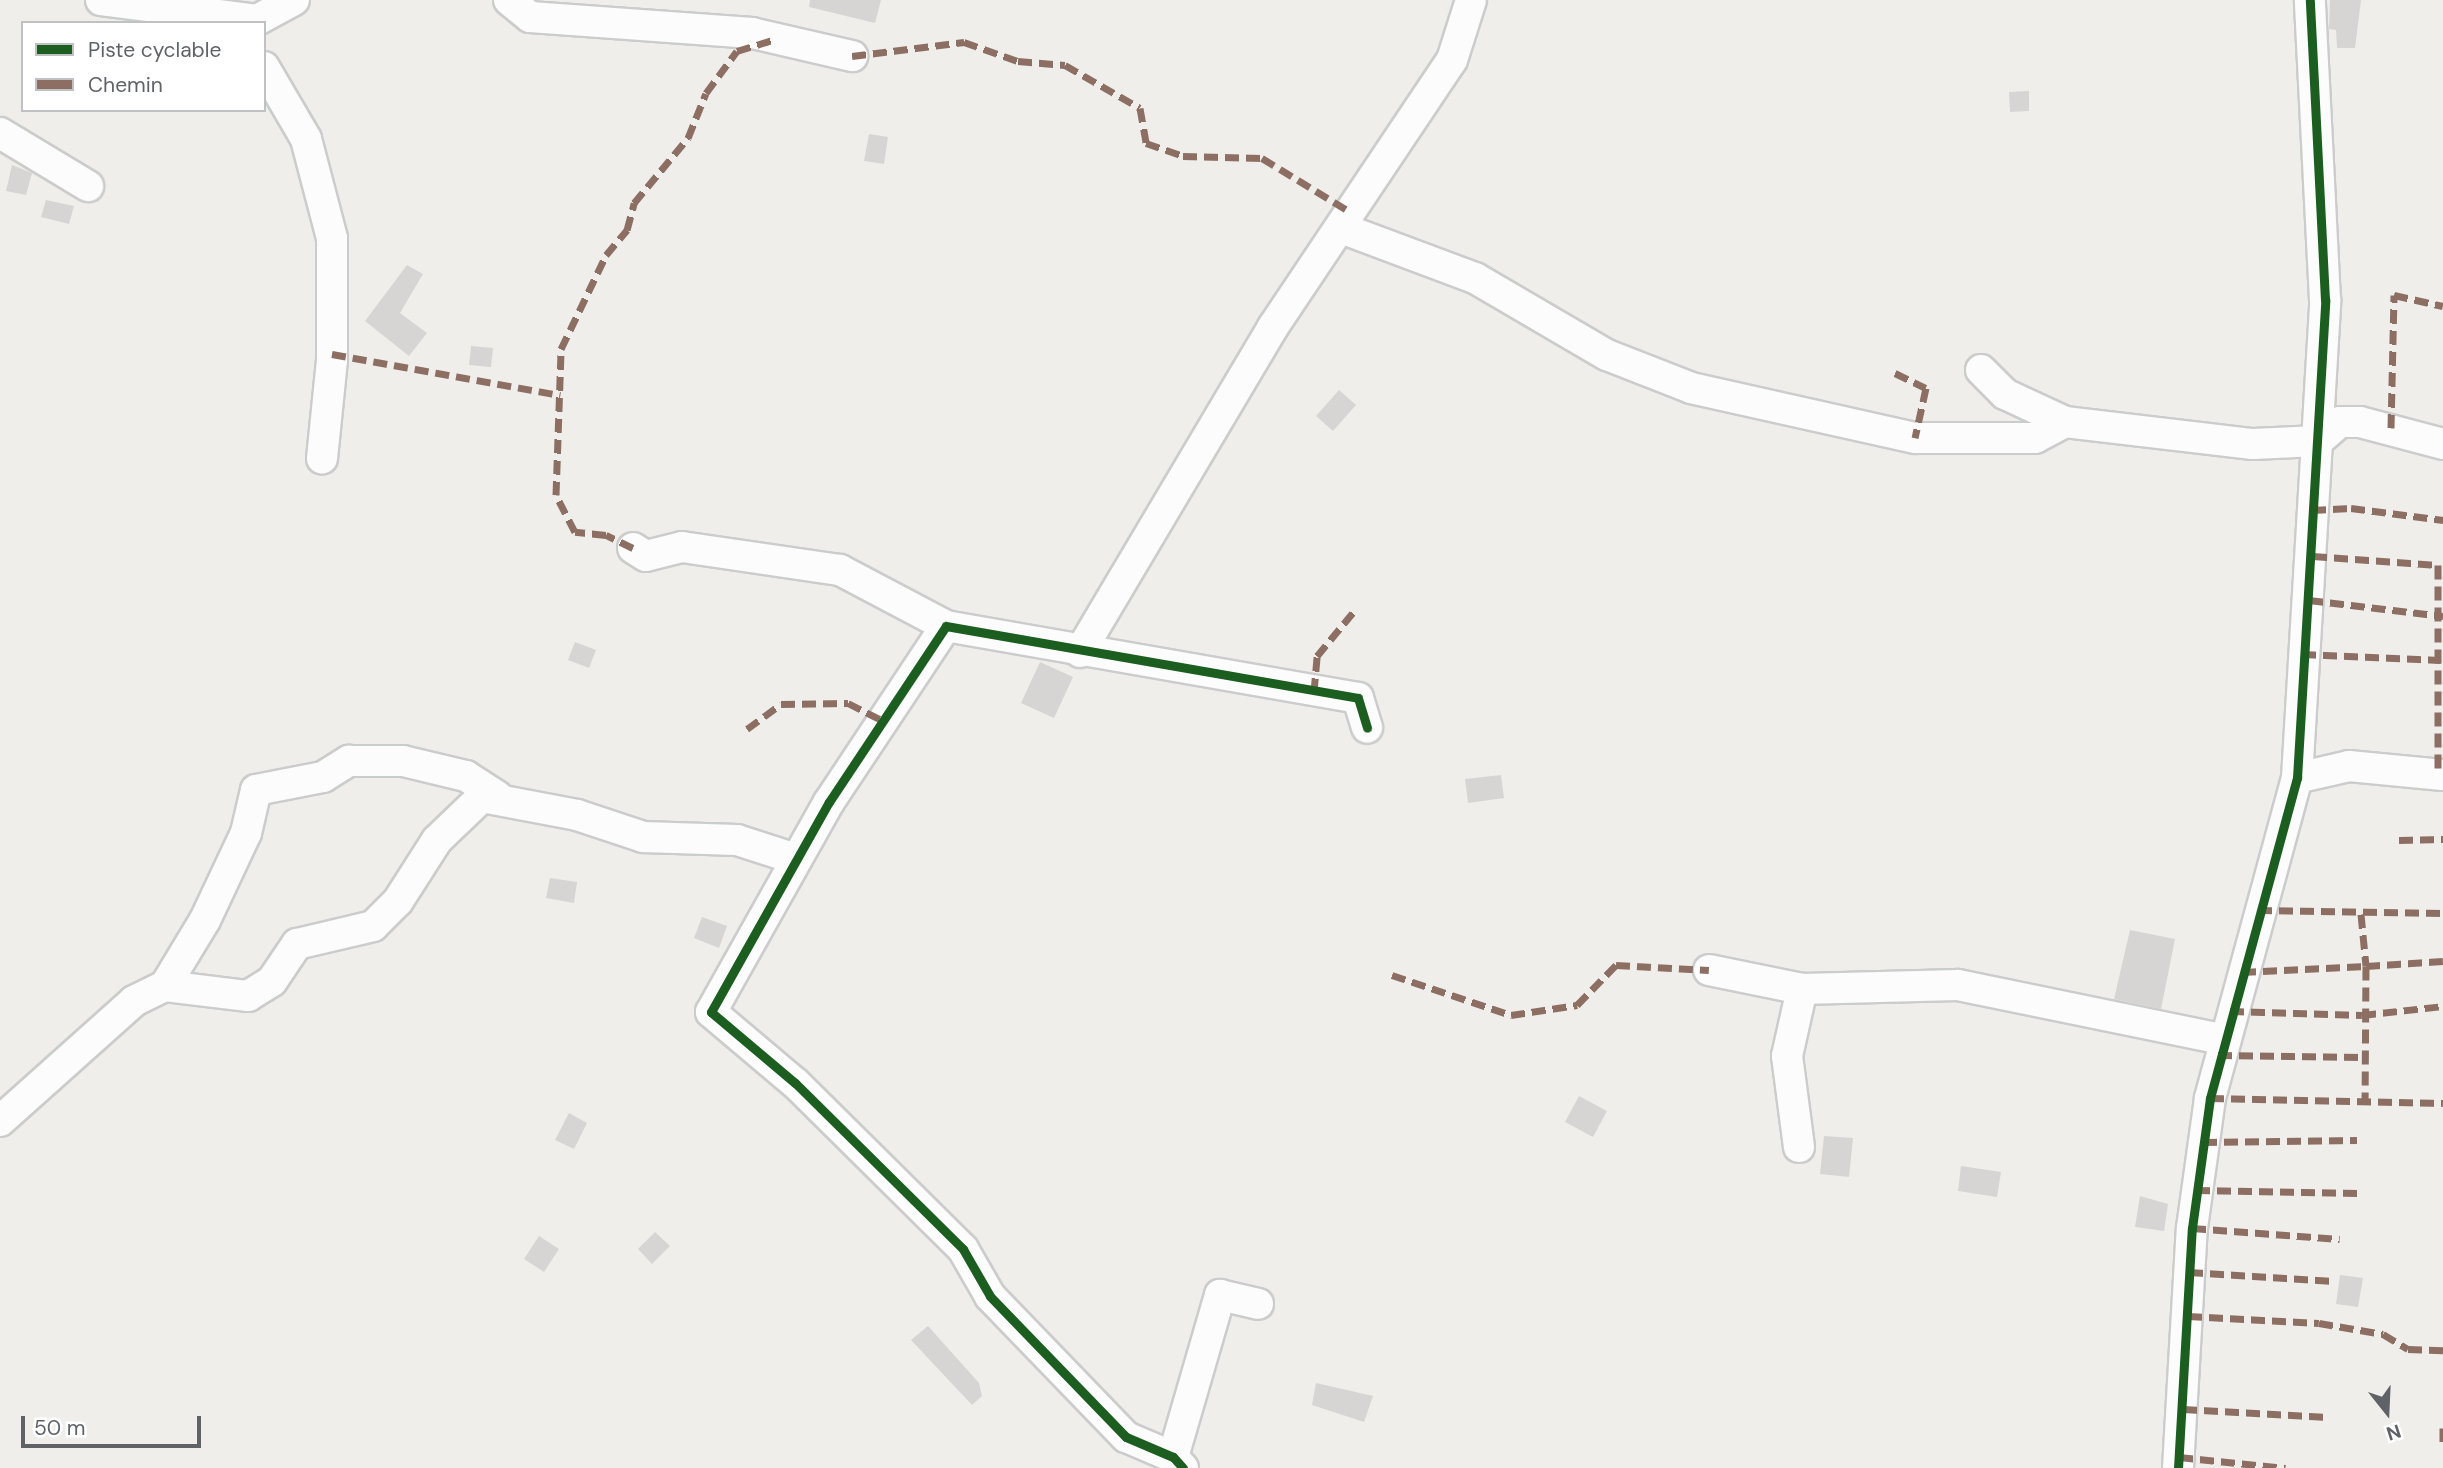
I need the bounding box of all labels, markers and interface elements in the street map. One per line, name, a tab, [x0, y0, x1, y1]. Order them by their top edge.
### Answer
legend	[21, 21, 266, 112]
text: Piste cyclable	[88, 36, 221, 64]
text: Chemin	[88, 71, 163, 99]
north arrow	[2352, 1377, 2422, 1447]
scale bar	[24, 1402, 205, 1446]
text: 50 m	[34, 1414, 85, 1442]
text: N	[2383, 1418, 2404, 1446]

